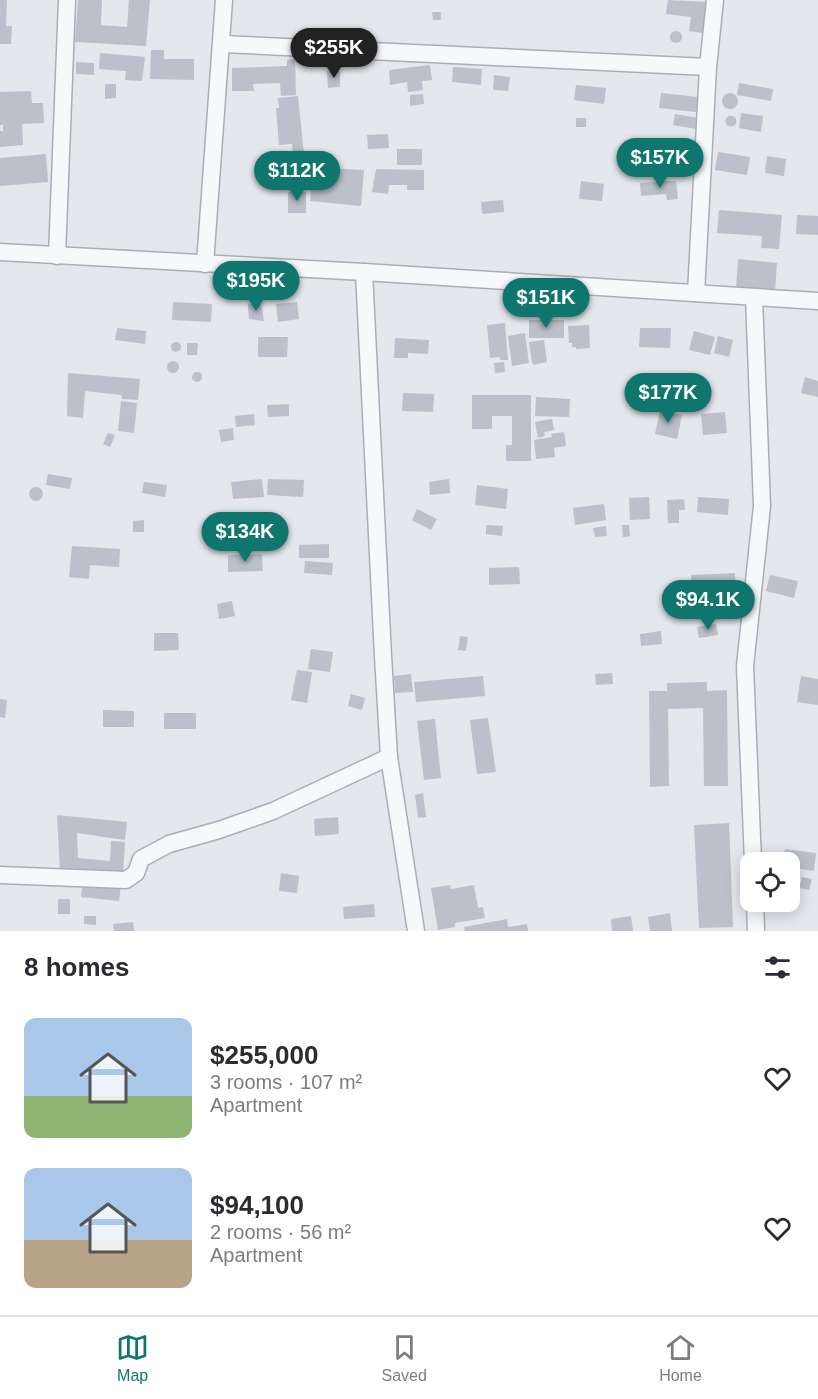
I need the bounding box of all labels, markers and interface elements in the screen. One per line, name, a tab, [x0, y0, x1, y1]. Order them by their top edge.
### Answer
pin: $255K	[292, 28, 376, 79]
text: $255K	[305, 36, 363, 58]
pin: $157K	[618, 138, 702, 189]
text: $157K	[631, 146, 689, 168]
pin: $112K	[255, 151, 339, 202]
text: $112K	[268, 159, 326, 181]
pin: $195K	[214, 261, 298, 312]
text: $195K	[227, 269, 285, 291]
pin: $151K	[504, 278, 588, 329]
text: $151K	[517, 286, 575, 308]
pin: $177K	[626, 373, 710, 424]
text: $177K	[639, 381, 697, 403]
pin: $134K	[203, 512, 287, 563]
text: $134K	[216, 520, 274, 542]
pin: $94.1K	[659, 580, 757, 631]
text: $94.1K	[676, 588, 740, 610]
map controls	[740, 852, 800, 912]
button: locate	[740, 852, 800, 912]
icon: filters	[761, 951, 794, 984]
text: 8 homes	[24, 952, 130, 982]
text: $255,000	[210, 1040, 318, 1070]
icon: home	[72, 1042, 144, 1114]
icon: heart	[761, 1062, 794, 1095]
text: 3 rooms · 107 m²	[210, 1071, 362, 1093]
text: Apartment	[210, 1094, 302, 1116]
text: $94,100	[210, 1190, 304, 1220]
icon: home	[72, 1192, 144, 1264]
icon: heart	[761, 1212, 794, 1245]
text: 2 rooms · 56 m²	[210, 1221, 351, 1243]
text: Apartment	[210, 1244, 302, 1266]
tab: Map	[116, 1331, 149, 1385]
tab: Saved	[381, 1331, 427, 1385]
tab: Home	[659, 1331, 702, 1385]

